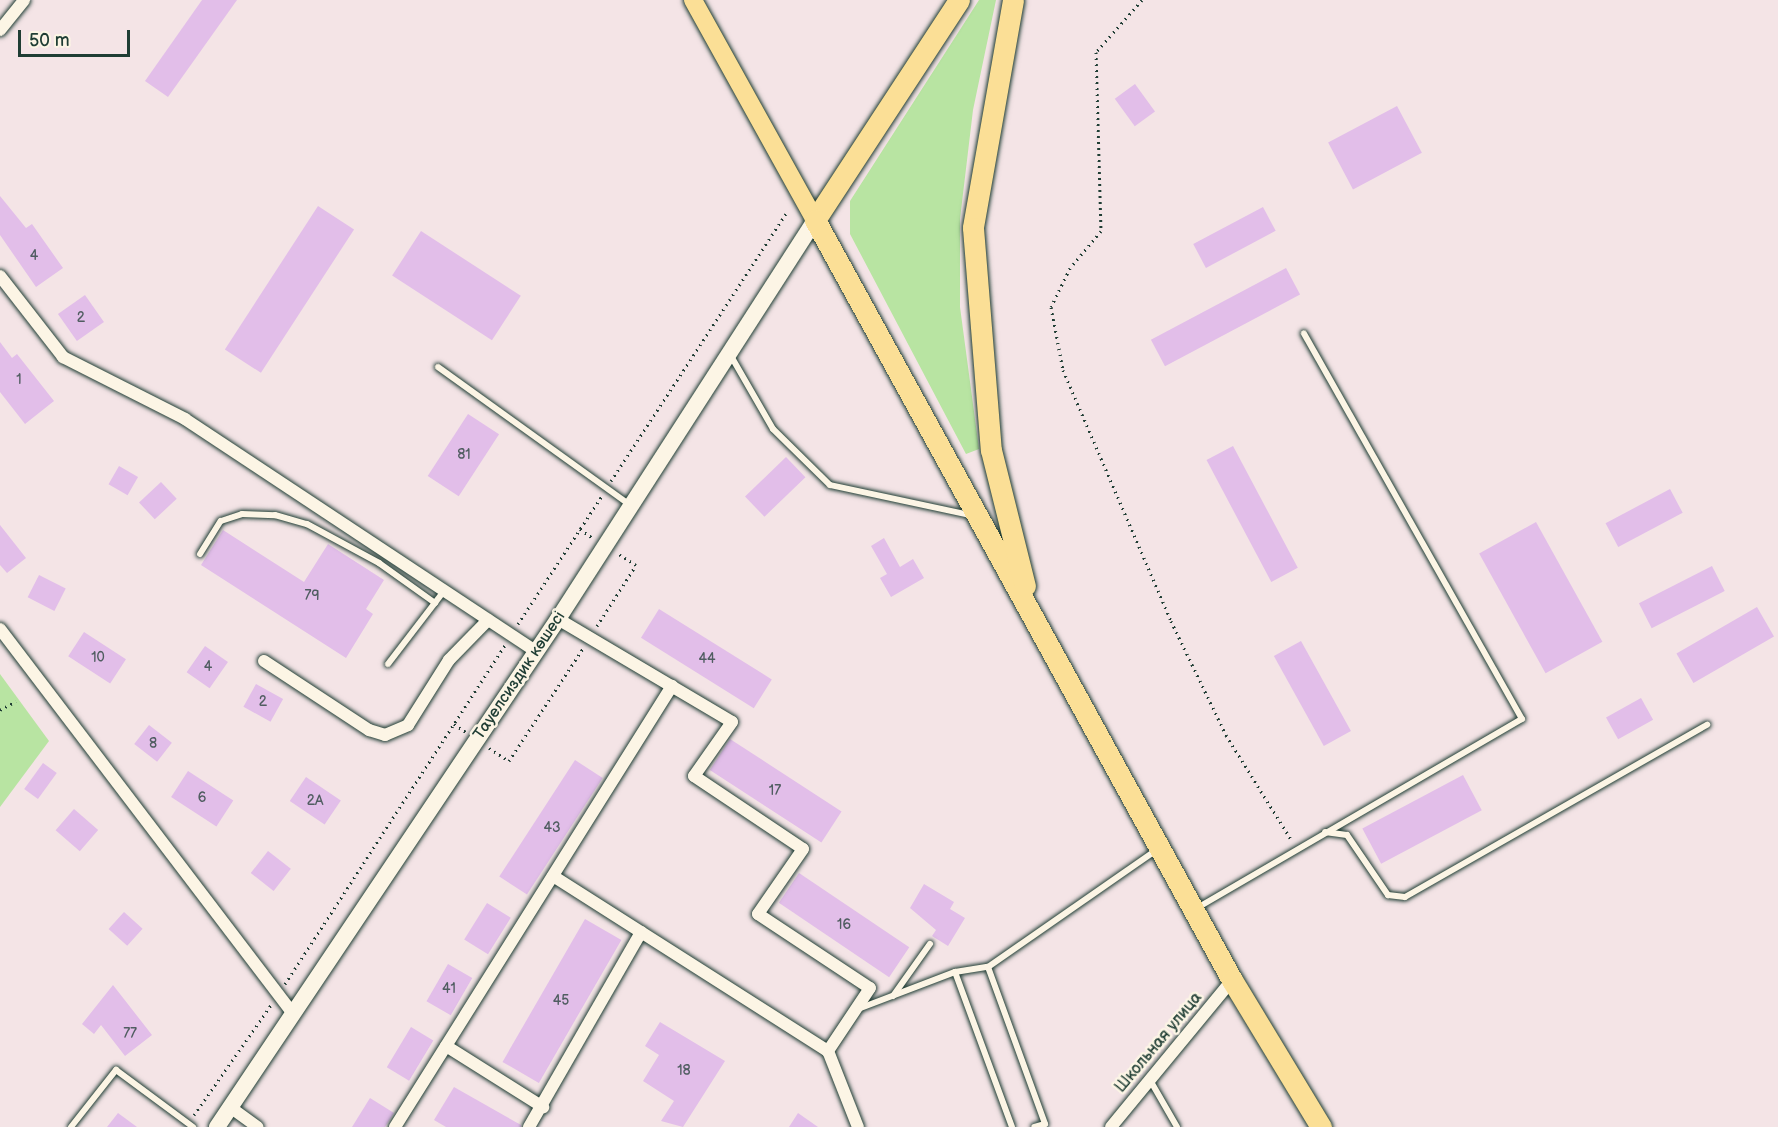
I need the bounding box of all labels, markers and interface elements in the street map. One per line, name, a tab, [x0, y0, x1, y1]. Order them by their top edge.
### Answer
scale bar	[21, 18, 134, 56]
text: 50 m	[29, 30, 70, 51]
house number: 4	[30, 248, 38, 264]
house number: 2	[77, 310, 85, 326]
house number: 1	[16, 372, 22, 388]
house number: 81	[457, 447, 471, 463]
house number: 79	[305, 588, 319, 604]
street label: Тауелсиздик көшесі	[470, 608, 570, 744]
house number: 10	[91, 650, 105, 666]
house number: 44	[698, 651, 716, 667]
house number: 4	[204, 659, 212, 675]
house number: 2	[259, 694, 267, 710]
house number: 8	[149, 736, 157, 752]
house number: 17	[769, 783, 781, 799]
house number: 6	[198, 790, 206, 806]
house number: 2А	[307, 793, 323, 809]
house number: 43	[543, 820, 561, 836]
house number: 16	[837, 917, 851, 933]
house number: 41	[442, 981, 456, 997]
street label: Школьная улица	[1112, 989, 1206, 1097]
house number: 45	[553, 993, 569, 1009]
house number: 77	[123, 1026, 137, 1042]
house number: 18	[677, 1063, 691, 1079]

